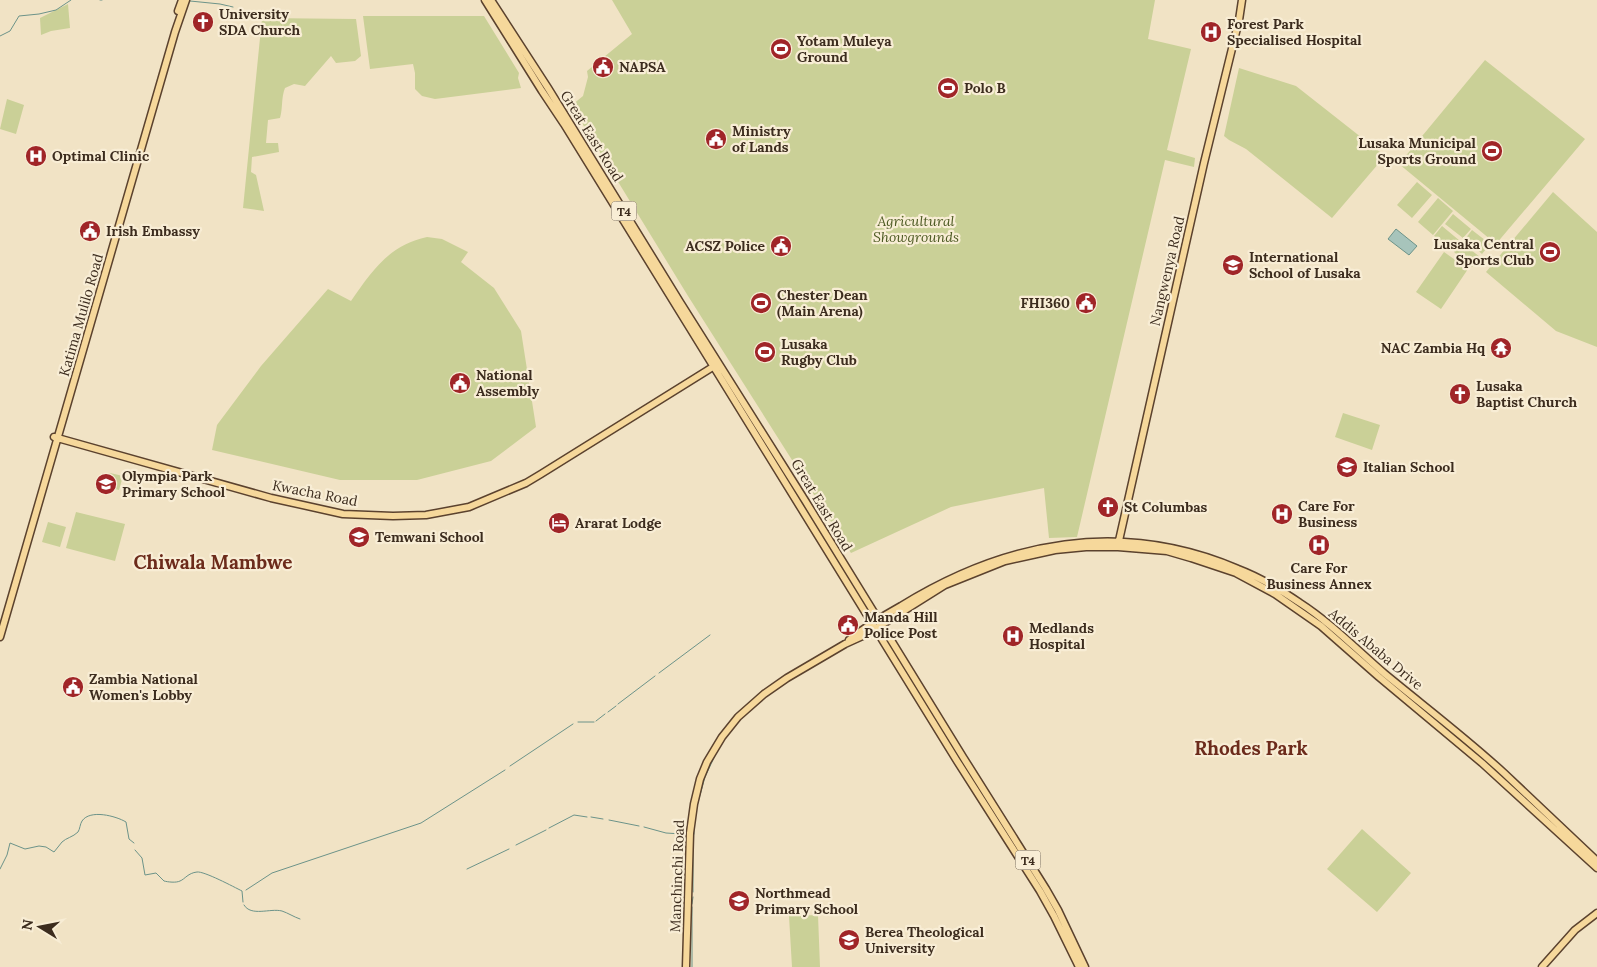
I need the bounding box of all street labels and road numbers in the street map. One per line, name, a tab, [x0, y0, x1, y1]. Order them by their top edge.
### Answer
street label: Great East Road	[557, 87, 627, 185]
road number: T4	[612, 202, 636, 220]
street label: Nangwenya Road	[1146, 214, 1188, 328]
street label: Katima Mulilo Road	[55, 252, 107, 378]
street label: Great East Road	[787, 456, 857, 554]
street label: Kwacha Road	[271, 476, 359, 510]
street label: Addis Ababa Drive	[1324, 604, 1427, 694]
street label: Manchinchi Road	[666, 819, 688, 933]
road number: T4	[1016, 850, 1040, 870]

